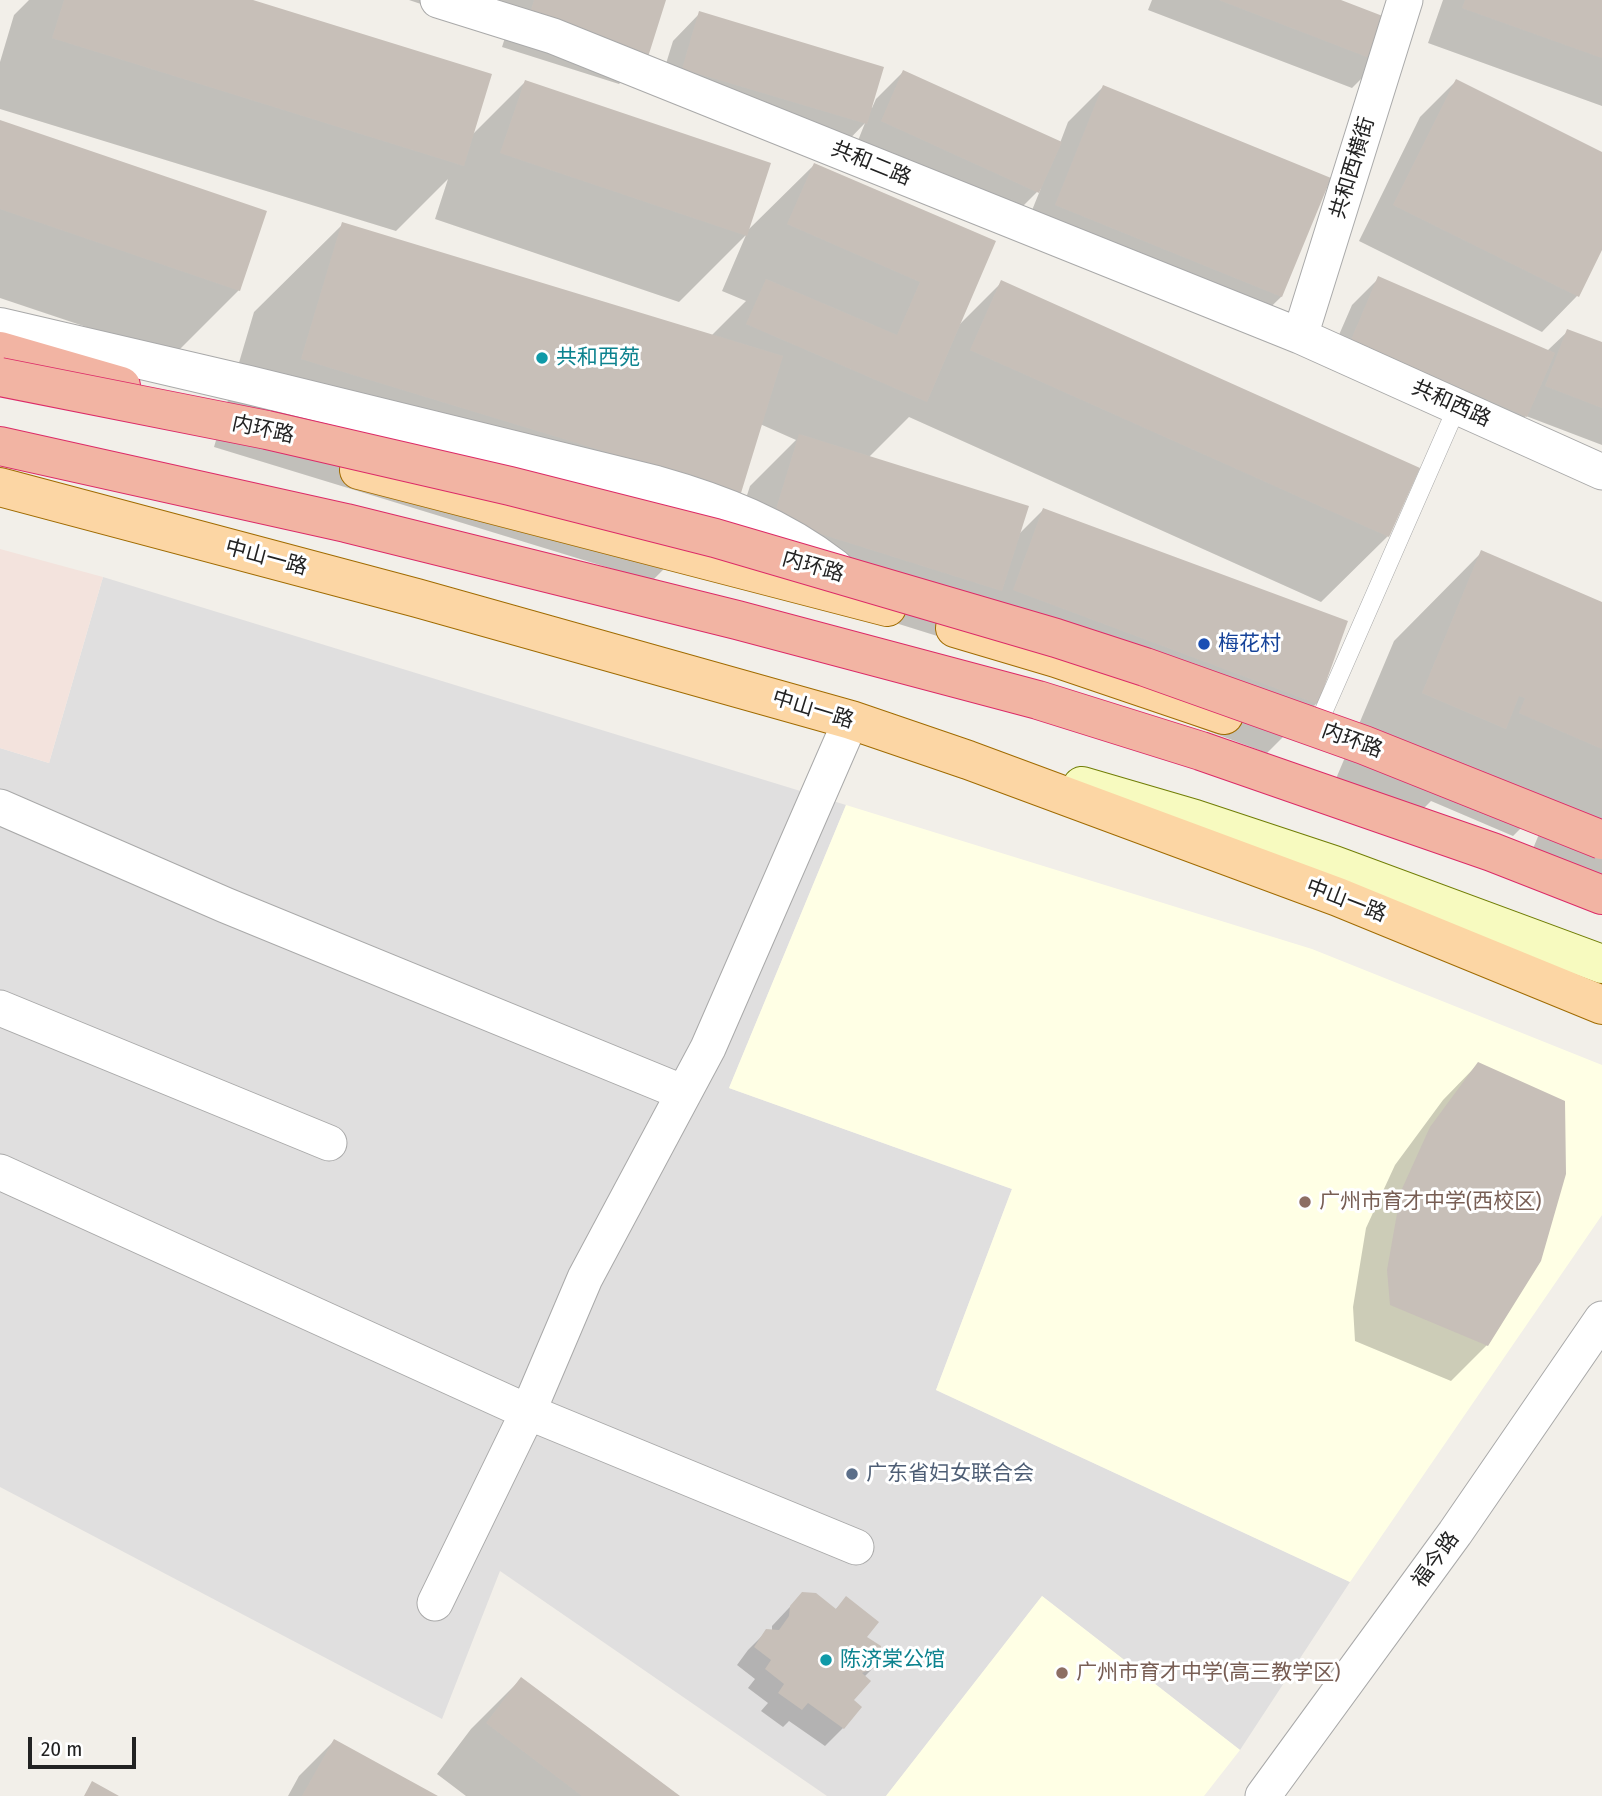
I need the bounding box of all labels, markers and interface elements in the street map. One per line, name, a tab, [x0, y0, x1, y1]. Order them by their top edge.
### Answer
street label: 共和西横街	[1326, 114, 1380, 222]
street label: 共和二路	[827, 137, 915, 191]
place label: 共和西苑	[556, 345, 640, 371]
marker: 共和西苑	[534, 350, 550, 366]
street label: 共和西路	[1408, 375, 1494, 433]
street label: 内环路	[230, 411, 296, 449]
street label: 中山一路	[222, 535, 310, 581]
street label: 内环路	[779, 546, 847, 588]
place label: 梅花村	[1218, 631, 1281, 657]
marker: 梅花村	[1196, 636, 1212, 652]
street label: 中山一路	[769, 686, 857, 734]
street label: 内环路	[1318, 718, 1386, 764]
street label: 中山一路	[1302, 874, 1390, 928]
place label: 广州市育才中学(西校区)	[1319, 1189, 1541, 1215]
marker: 广州市育才中学(西校区)	[1297, 1194, 1313, 1210]
place label: 广东省妇女联合会	[866, 1461, 1034, 1487]
marker: 广东省妇女联合会	[844, 1466, 860, 1482]
street label: 福今路	[1407, 1527, 1465, 1593]
place label: 陈济棠公馆	[840, 1647, 945, 1673]
marker: 陈济棠公馆	[818, 1652, 834, 1668]
place label: 广州市育才中学(高三教学区)	[1076, 1660, 1340, 1686]
marker: 广州市育才中学(高三教学区)	[1054, 1665, 1070, 1681]
scale bar	[32, 1722, 140, 1766]
text: 20 m	[41, 1736, 82, 1762]

